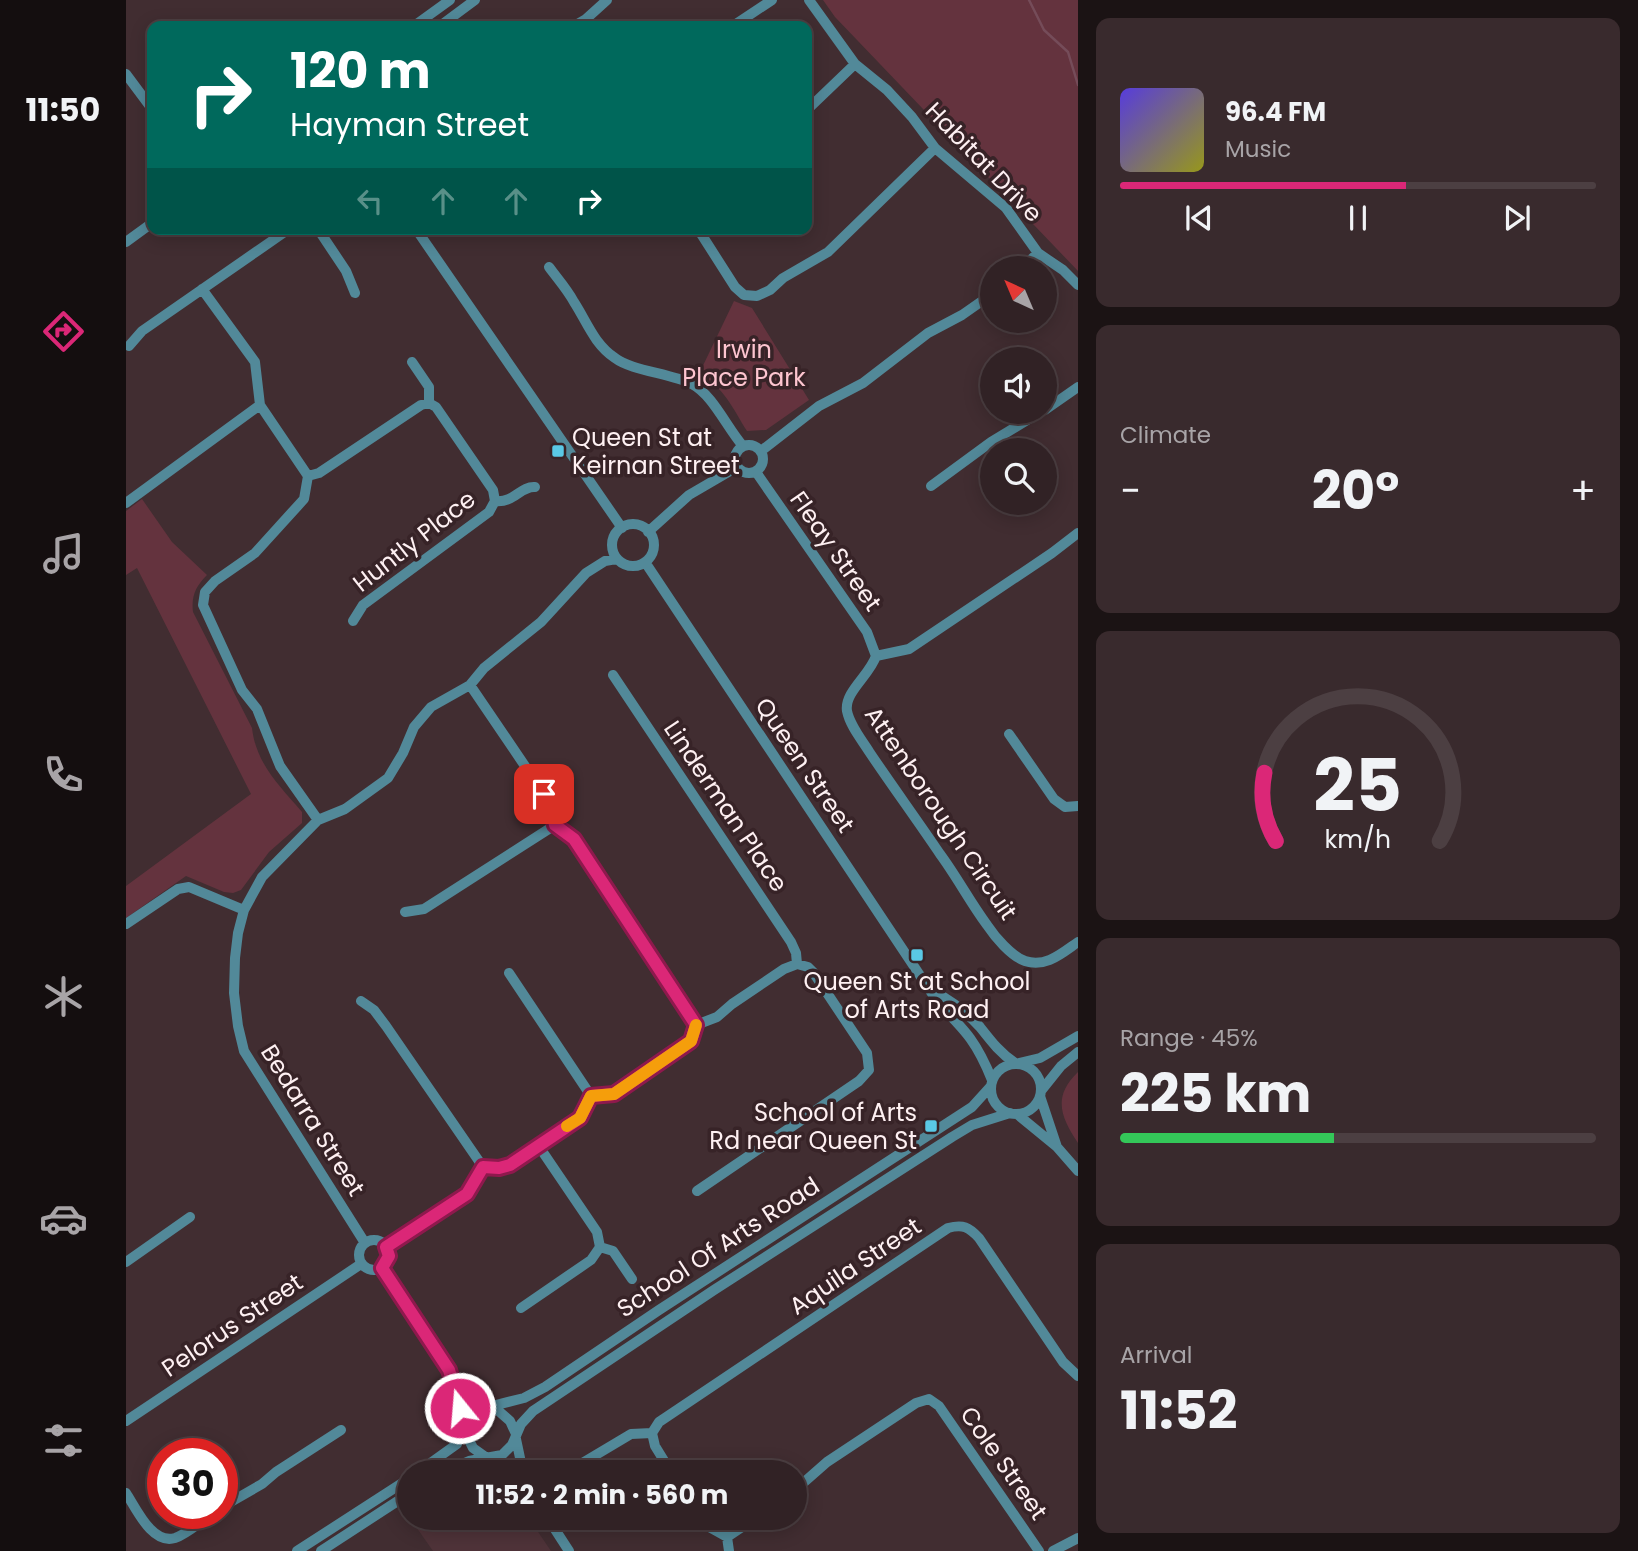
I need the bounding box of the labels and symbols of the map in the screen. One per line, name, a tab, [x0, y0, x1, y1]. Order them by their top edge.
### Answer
street label: Habitat Drive	[918, 95, 1050, 229]
north arrow	[980, 256, 1057, 332]
park label: Irwin Place Park	[682, 333, 806, 394]
place label: Queen St at Keirnan Street	[572, 421, 740, 482]
marker: Queen St at Keirnan Street	[550, 443, 566, 459]
street label: Huntly Place	[346, 483, 482, 599]
street label: Fleay Street	[783, 484, 889, 618]
street label: Queen Street	[748, 691, 862, 839]
street label: Attenborough Circuit	[857, 700, 1025, 926]
street label: Linderman Place	[656, 714, 796, 898]
pin	[514, 764, 574, 824]
marker: Queen St at School of Arts Road	[909, 947, 925, 963]
place label: Queen St at School of Arts Road	[803, 965, 1031, 1026]
street label: Bedarra Street	[253, 1038, 373, 1202]
place label: School of Arts Rd near Queen St	[709, 1096, 917, 1157]
marker: School of Arts Rd near Queen St	[923, 1118, 939, 1134]
street label: School Of Arts Road	[610, 1169, 826, 1325]
street label: Aquila Street	[783, 1210, 927, 1322]
street label: Pelorus Street	[155, 1266, 309, 1384]
position arrow	[423, 1371, 497, 1445]
street label: Cole Street	[953, 1400, 1055, 1526]
speed limit sign: 30	[147, 1438, 238, 1529]

